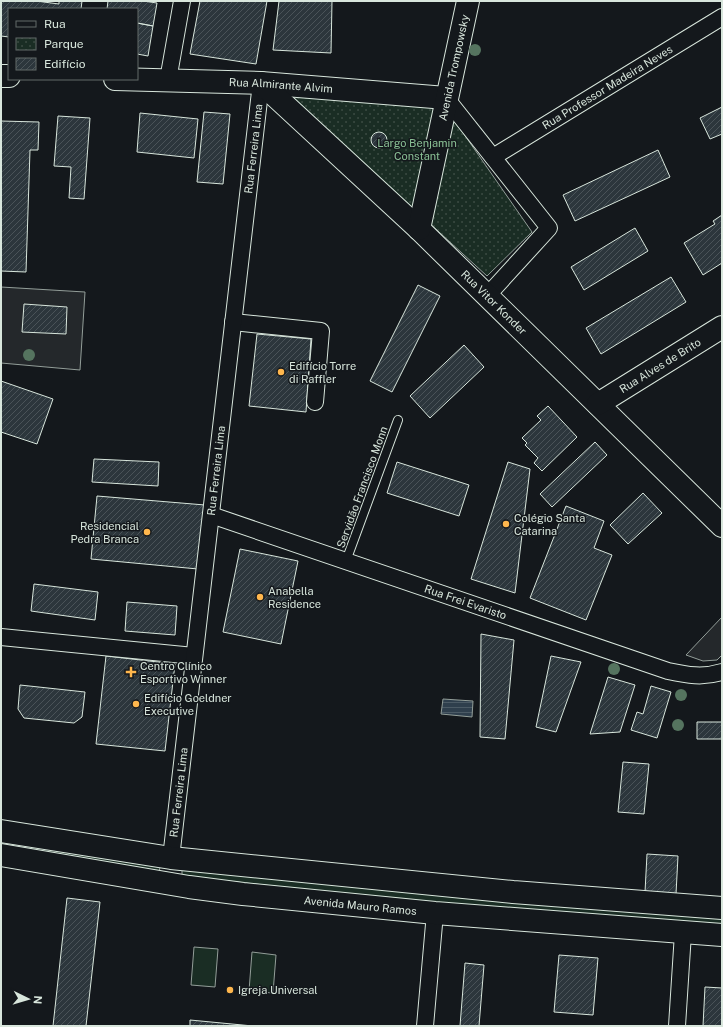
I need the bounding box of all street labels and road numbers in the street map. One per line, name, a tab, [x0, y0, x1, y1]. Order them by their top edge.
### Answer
street label: Avenida Trompowsky	[436, 13, 471, 122]
street label: Rua Professor Madeira Neves	[540, 43, 675, 131]
street label: Rua Almirante Alvim	[229, 76, 333, 95]
street label: Rua Ferreira Lima	[242, 103, 265, 194]
street label: Rua Vitor Konder	[459, 268, 529, 337]
street label: Rua Alves de Brito	[617, 336, 703, 395]
street label: Rua Ferreira Lima	[205, 425, 227, 516]
street label: Servidão Francisco Monn	[334, 425, 390, 549]
street label: Rua Frei Evaristo	[423, 582, 508, 621]
street label: Rua Ferreira Lima	[167, 747, 190, 838]
street label: Avenida Mauro Ramos	[303, 894, 418, 917]

